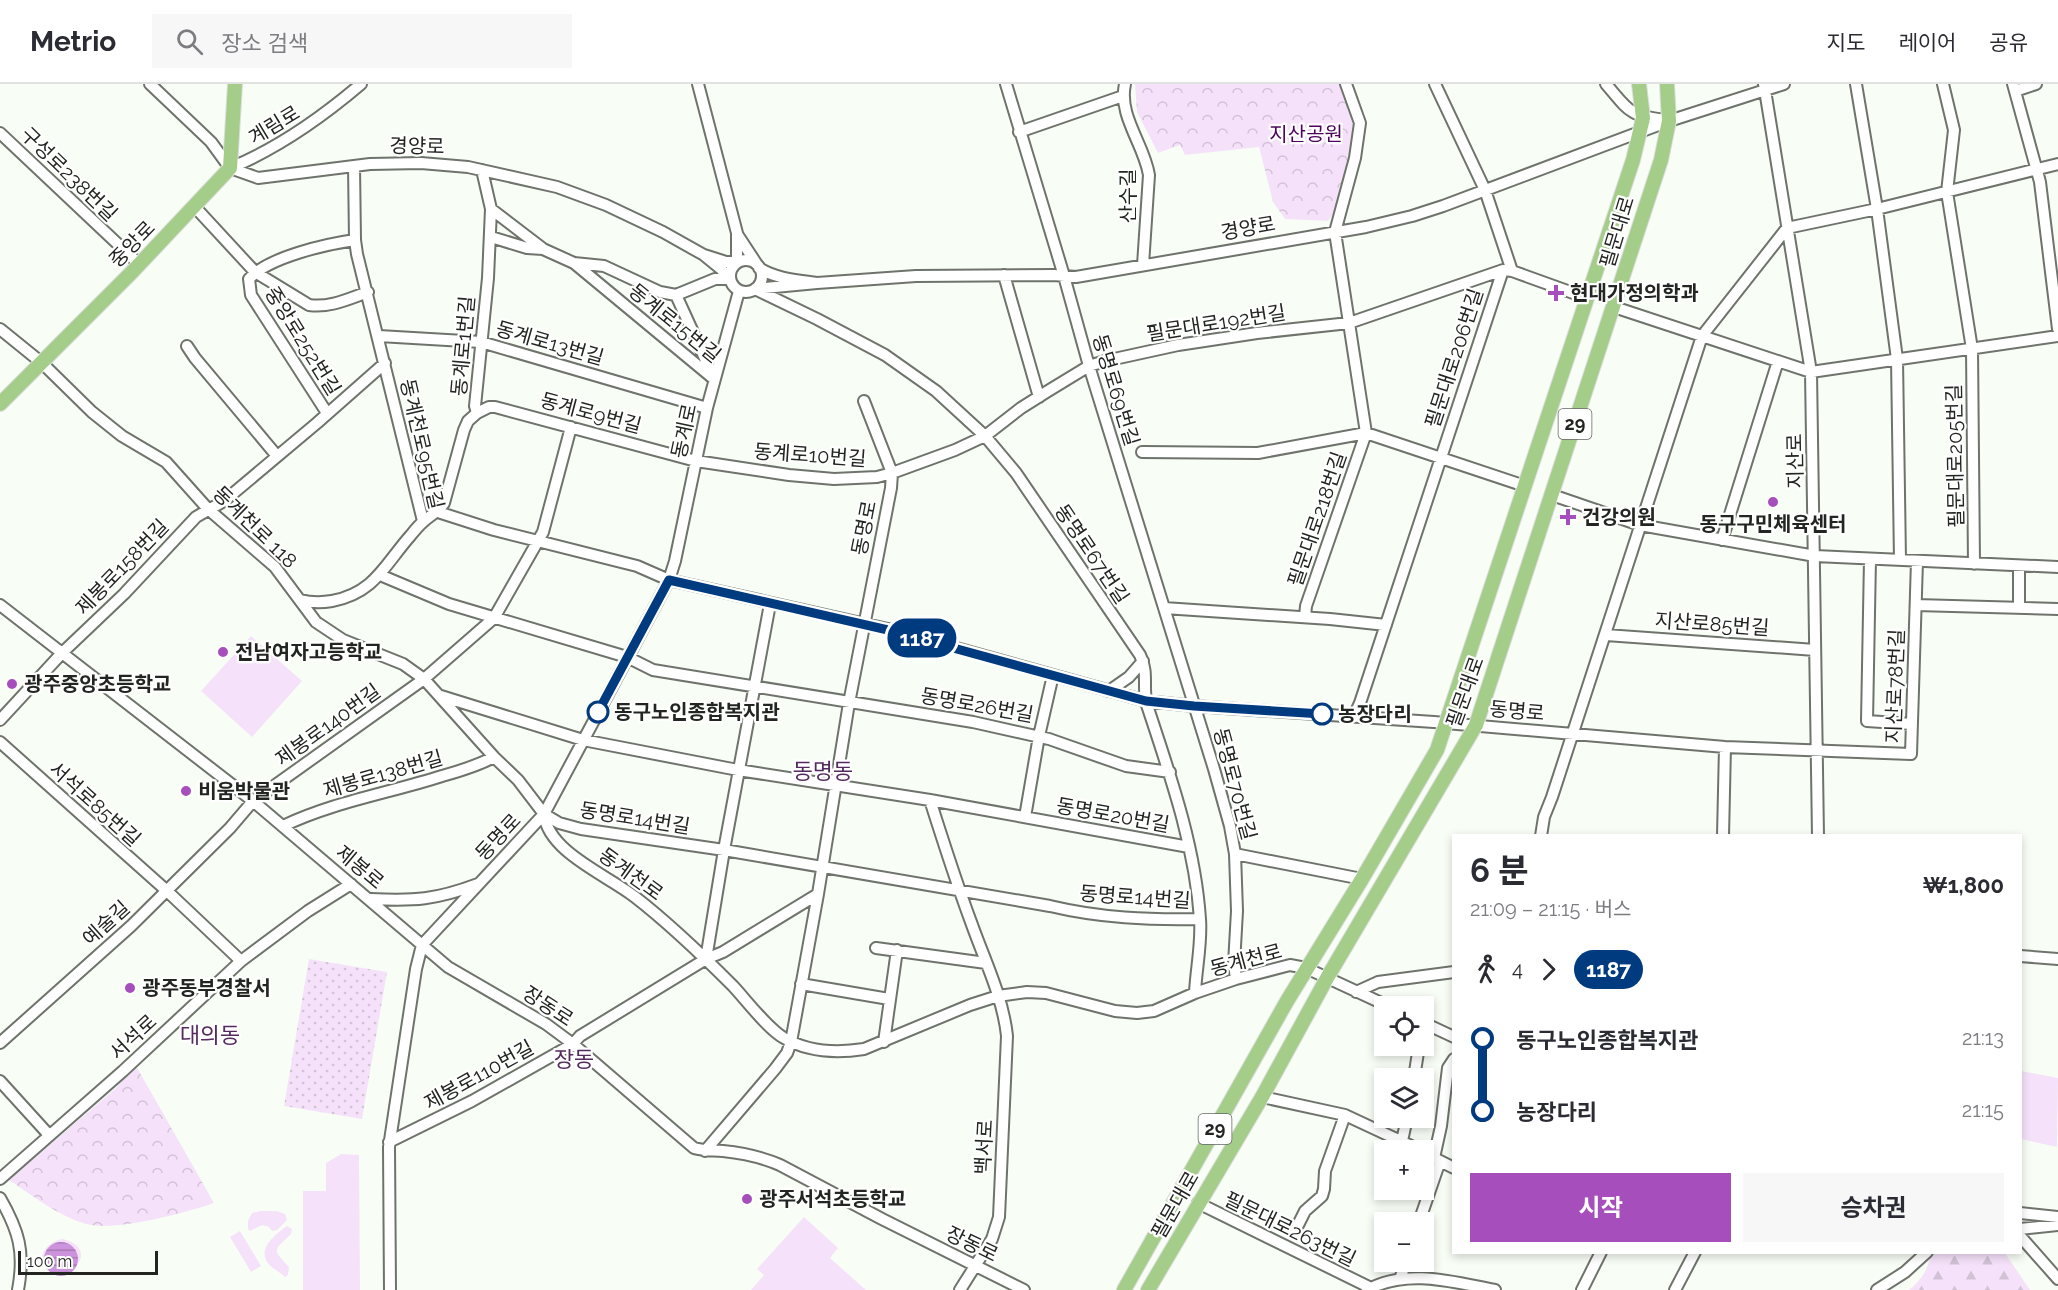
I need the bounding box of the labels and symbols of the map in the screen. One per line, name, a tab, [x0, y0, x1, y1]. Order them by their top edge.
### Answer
street label: 계림로	[244, 100, 304, 150]
street label: 구성로238번길	[16, 122, 122, 226]
park label: 지산공원	[1269, 122, 1343, 146]
street label: 경양로	[389, 134, 445, 158]
street label: 산수길	[1116, 168, 1140, 224]
street label: 필문대로	[1595, 193, 1639, 271]
street label: 경양로	[1219, 211, 1277, 245]
street label: 중앙로	[104, 216, 160, 272]
street label: 동계로15번길	[624, 279, 726, 367]
place label: 현대가정의학과	[1570, 281, 1699, 305]
street label: 중앙로252번길	[260, 282, 346, 400]
marker: 현대가정의학과	[1547, 284, 1565, 302]
street label: 필문대로206번길	[1420, 285, 1488, 431]
street label: 동계로1번길	[447, 295, 479, 397]
street label: 필문대로192번길	[1144, 300, 1288, 346]
street label: 동계로13번길	[493, 316, 607, 370]
street label: 동명로69번길	[1088, 331, 1144, 449]
street label: 동계천로95번길	[395, 376, 449, 512]
street label: 필문대로205번길	[1942, 384, 1968, 528]
street label: 동계로9번길	[538, 388, 644, 438]
street label: 동계로	[667, 402, 701, 460]
road number: 29	[1558, 409, 1592, 439]
street label: 지산로	[1783, 433, 1807, 489]
street label: 동계로10번길	[753, 439, 867, 471]
street label: 필문대로218번길	[1283, 448, 1351, 590]
street label: 동계천로 118	[208, 481, 302, 573]
marker: 동구구민체육센터	[1766, 495, 1780, 509]
street label: 동명로	[847, 499, 881, 557]
street label: 동명로67번길	[1050, 500, 1134, 608]
place label: 건강의원	[1582, 505, 1656, 529]
marker: 건강의원	[1559, 508, 1577, 526]
place label: 동구구민체육센터	[1699, 512, 1847, 536]
street label: 제봉로158번길	[71, 514, 173, 620]
street label: 지산로85번길	[1654, 608, 1770, 640]
line badge: 1187	[880, 618, 964, 658]
street label: 지산로78번길	[1881, 628, 1909, 744]
place label: 전남여자고등학교	[235, 640, 382, 664]
marker: 전남여자고등학교	[216, 645, 230, 659]
street label: 필문대로	[1441, 653, 1489, 731]
place label: 광주중앙초등학교	[24, 672, 171, 696]
marker: 광주중앙초등학교	[5, 677, 19, 691]
street label: 제봉로140번길	[271, 679, 385, 771]
street label: 동명로26번길	[919, 683, 1035, 727]
street label: 동명로	[1488, 697, 1546, 725]
place label: 동구노인종합복지관	[614, 700, 780, 724]
marker: 동구노인종합복지관	[587, 701, 609, 723]
place label: 농장다리	[1338, 702, 1412, 726]
marker: 농장다리	[1311, 703, 1333, 725]
street label: 동명로70번길	[1209, 725, 1261, 843]
street label: 제봉로138번길	[321, 745, 445, 803]
street label: 서석로85번길	[44, 757, 146, 851]
district label: 동명동	[793, 758, 853, 784]
place label: 비움박물관	[198, 779, 291, 803]
marker: 비움박물관	[179, 784, 193, 798]
street label: 동명로20번길	[1054, 793, 1172, 837]
street label: 동명로14번길	[578, 797, 692, 839]
street label: 동명로	[470, 809, 526, 865]
street label: 제봉로	[331, 840, 389, 894]
street label: 동계천로	[594, 843, 668, 905]
street label: 동명로14번길	[1079, 881, 1191, 913]
street label: 예술길	[77, 896, 135, 950]
street label: 동계천로	[1207, 939, 1285, 981]
place label: 광주동부경찰서	[142, 976, 271, 1000]
marker: 광주동부경찰서	[123, 981, 137, 995]
street label: 장동로	[518, 981, 578, 1031]
street label: 서석로	[105, 1009, 161, 1065]
district label: 대의동	[180, 1022, 240, 1048]
street label: 제봉로110번길	[420, 1035, 538, 1115]
district label: 장동	[554, 1046, 594, 1072]
road number: 29	[1198, 1114, 1232, 1144]
street label: 백서로	[971, 1119, 997, 1175]
street label: 필문대로	[1146, 1167, 1204, 1243]
place label: 광주서석초등학교	[759, 1187, 906, 1211]
street label: 필문대로263번길	[1220, 1187, 1360, 1271]
marker: 광주서석초등학교	[740, 1192, 754, 1206]
street label: 장동로	[942, 1221, 1002, 1267]
scale bar	[18, 1248, 158, 1276]

